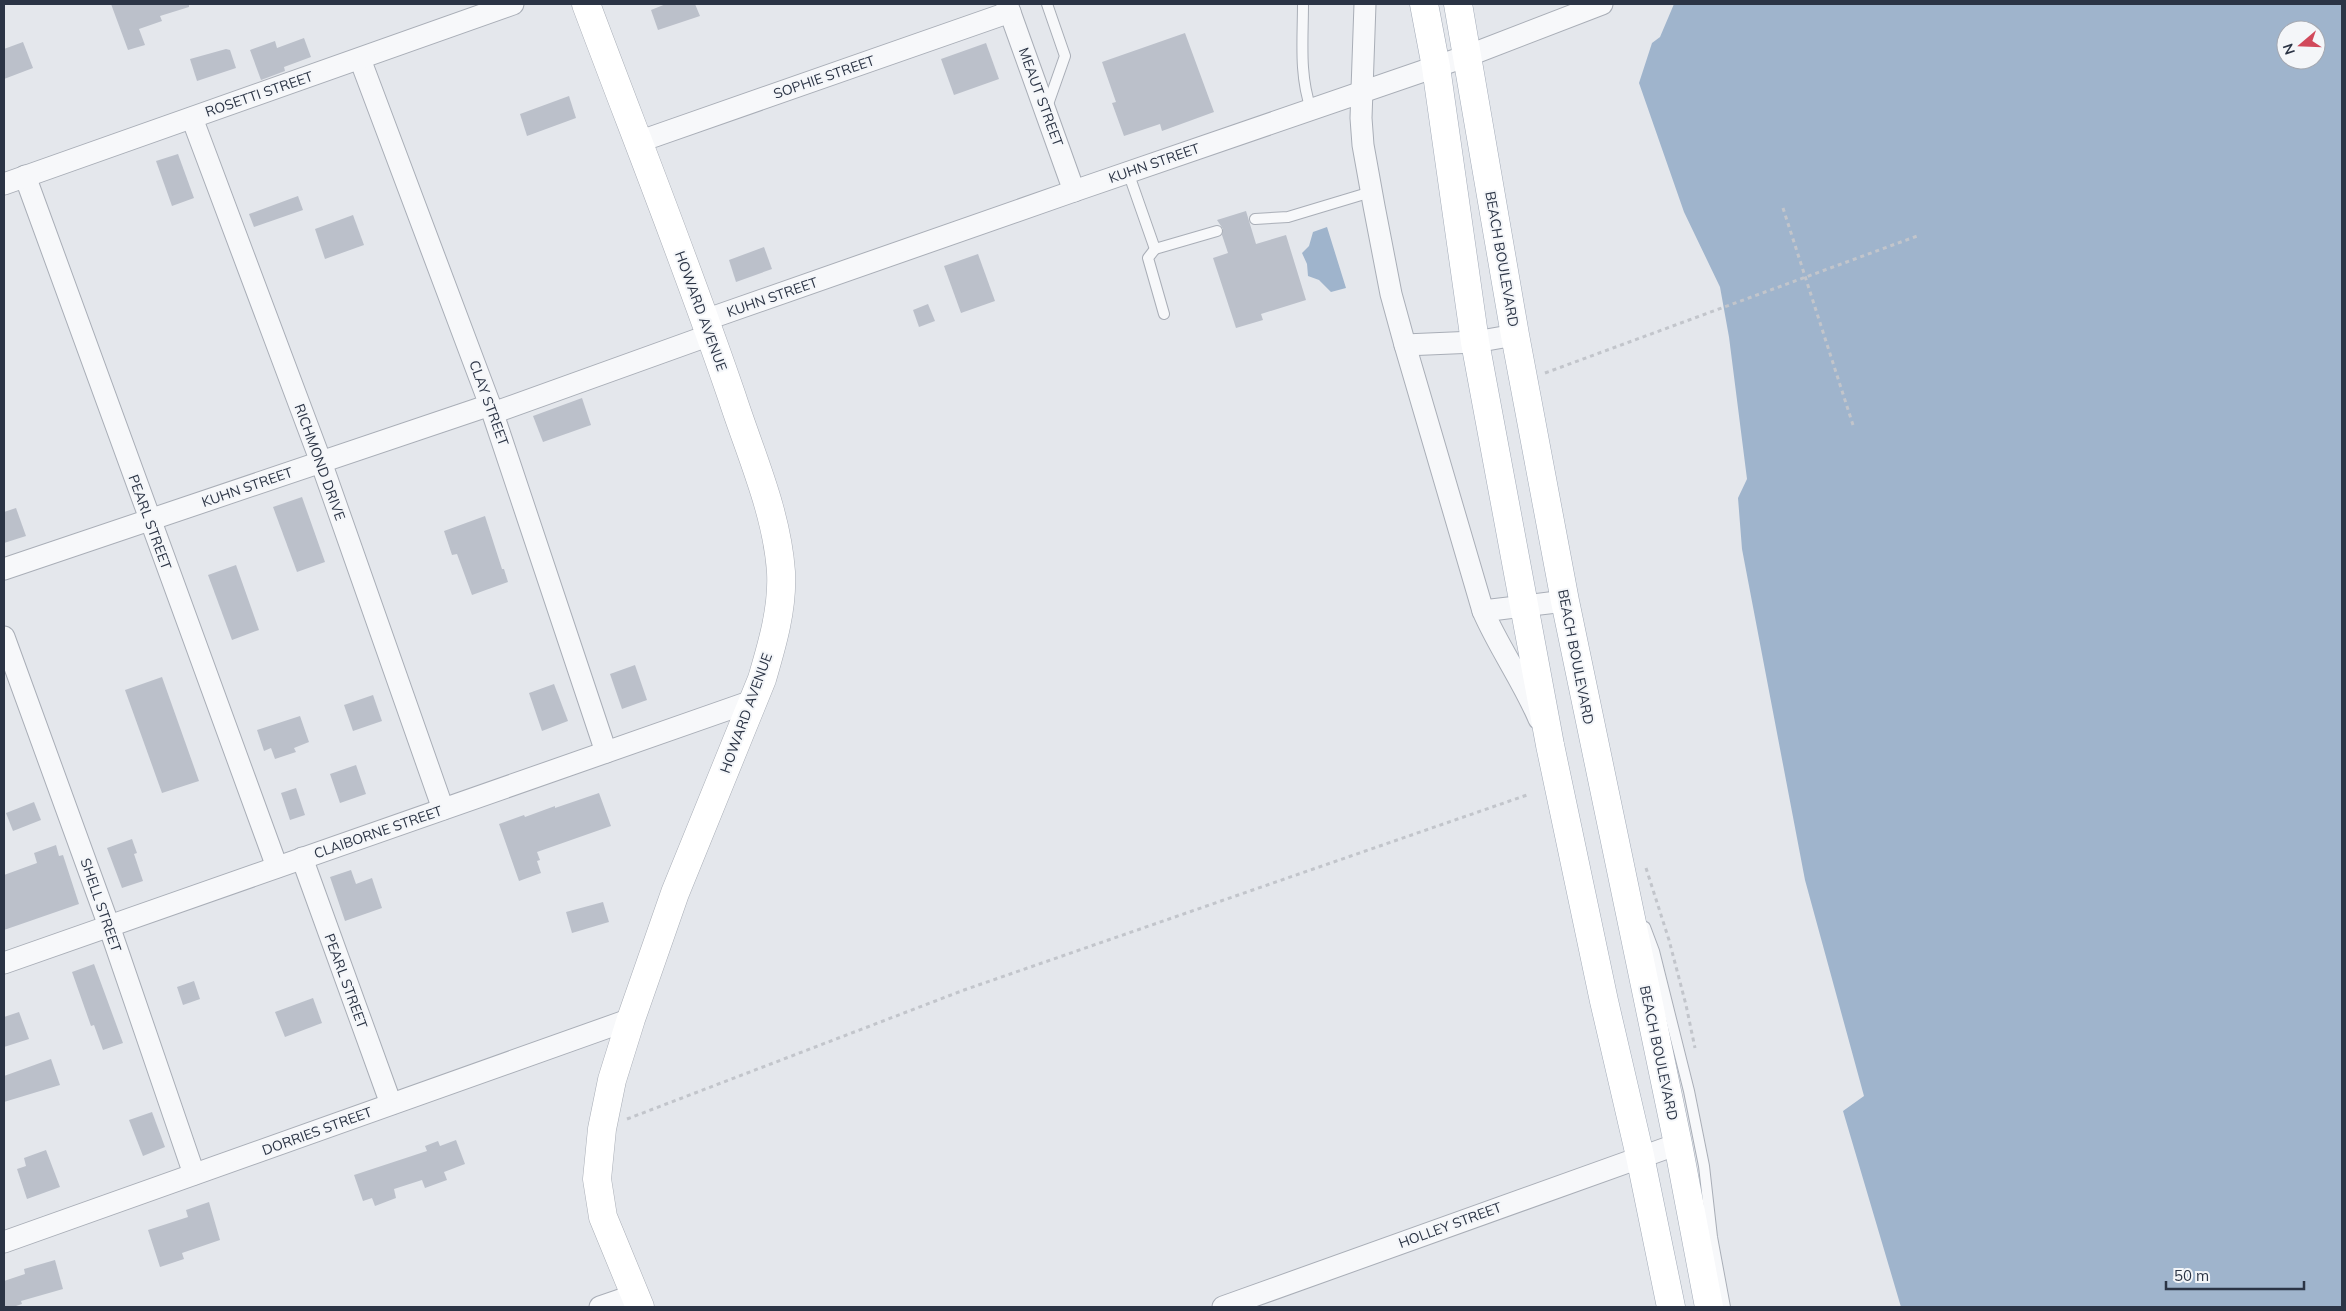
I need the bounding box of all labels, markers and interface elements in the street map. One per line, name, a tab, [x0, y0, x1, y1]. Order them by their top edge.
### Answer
north arrow	[2276, 20, 2326, 70]
text: N	[2278, 41, 2299, 57]
street label: MEAUT STREET	[1015, 45, 1067, 149]
street label: SOPHIE STREET	[771, 51, 878, 103]
street label: ROSETTI STREET	[203, 67, 316, 121]
street label: KUHN STREET	[1106, 139, 1202, 187]
street label: BEACH BOULEVARD	[1481, 190, 1523, 328]
street label: HOWARD AVENUE	[671, 248, 731, 374]
street label: KUHN STREET	[724, 273, 820, 321]
street label: CLAY STREET	[465, 358, 513, 449]
street label: RICHMOND DRIVE	[291, 401, 349, 523]
street label: KUHN STREET	[199, 463, 295, 511]
street label: PEARL STREET	[124, 472, 176, 572]
street label: BEACH BOULEVARD	[1554, 588, 1598, 726]
street label: HOWARD AVENUE	[716, 650, 776, 776]
street label: CLAIBORNE STREET	[311, 801, 445, 862]
street label: SHELL STREET	[77, 856, 126, 955]
street label: PEARL STREET	[320, 931, 372, 1031]
street label: BEACH BOULEVARD	[1636, 984, 1682, 1122]
street label: DORRIES STREET	[259, 1102, 375, 1159]
street label: HOLLEY STREET	[1396, 1198, 1505, 1252]
scale bar	[2166, 1258, 2304, 1290]
text: 50 m	[2174, 1266, 2209, 1285]

